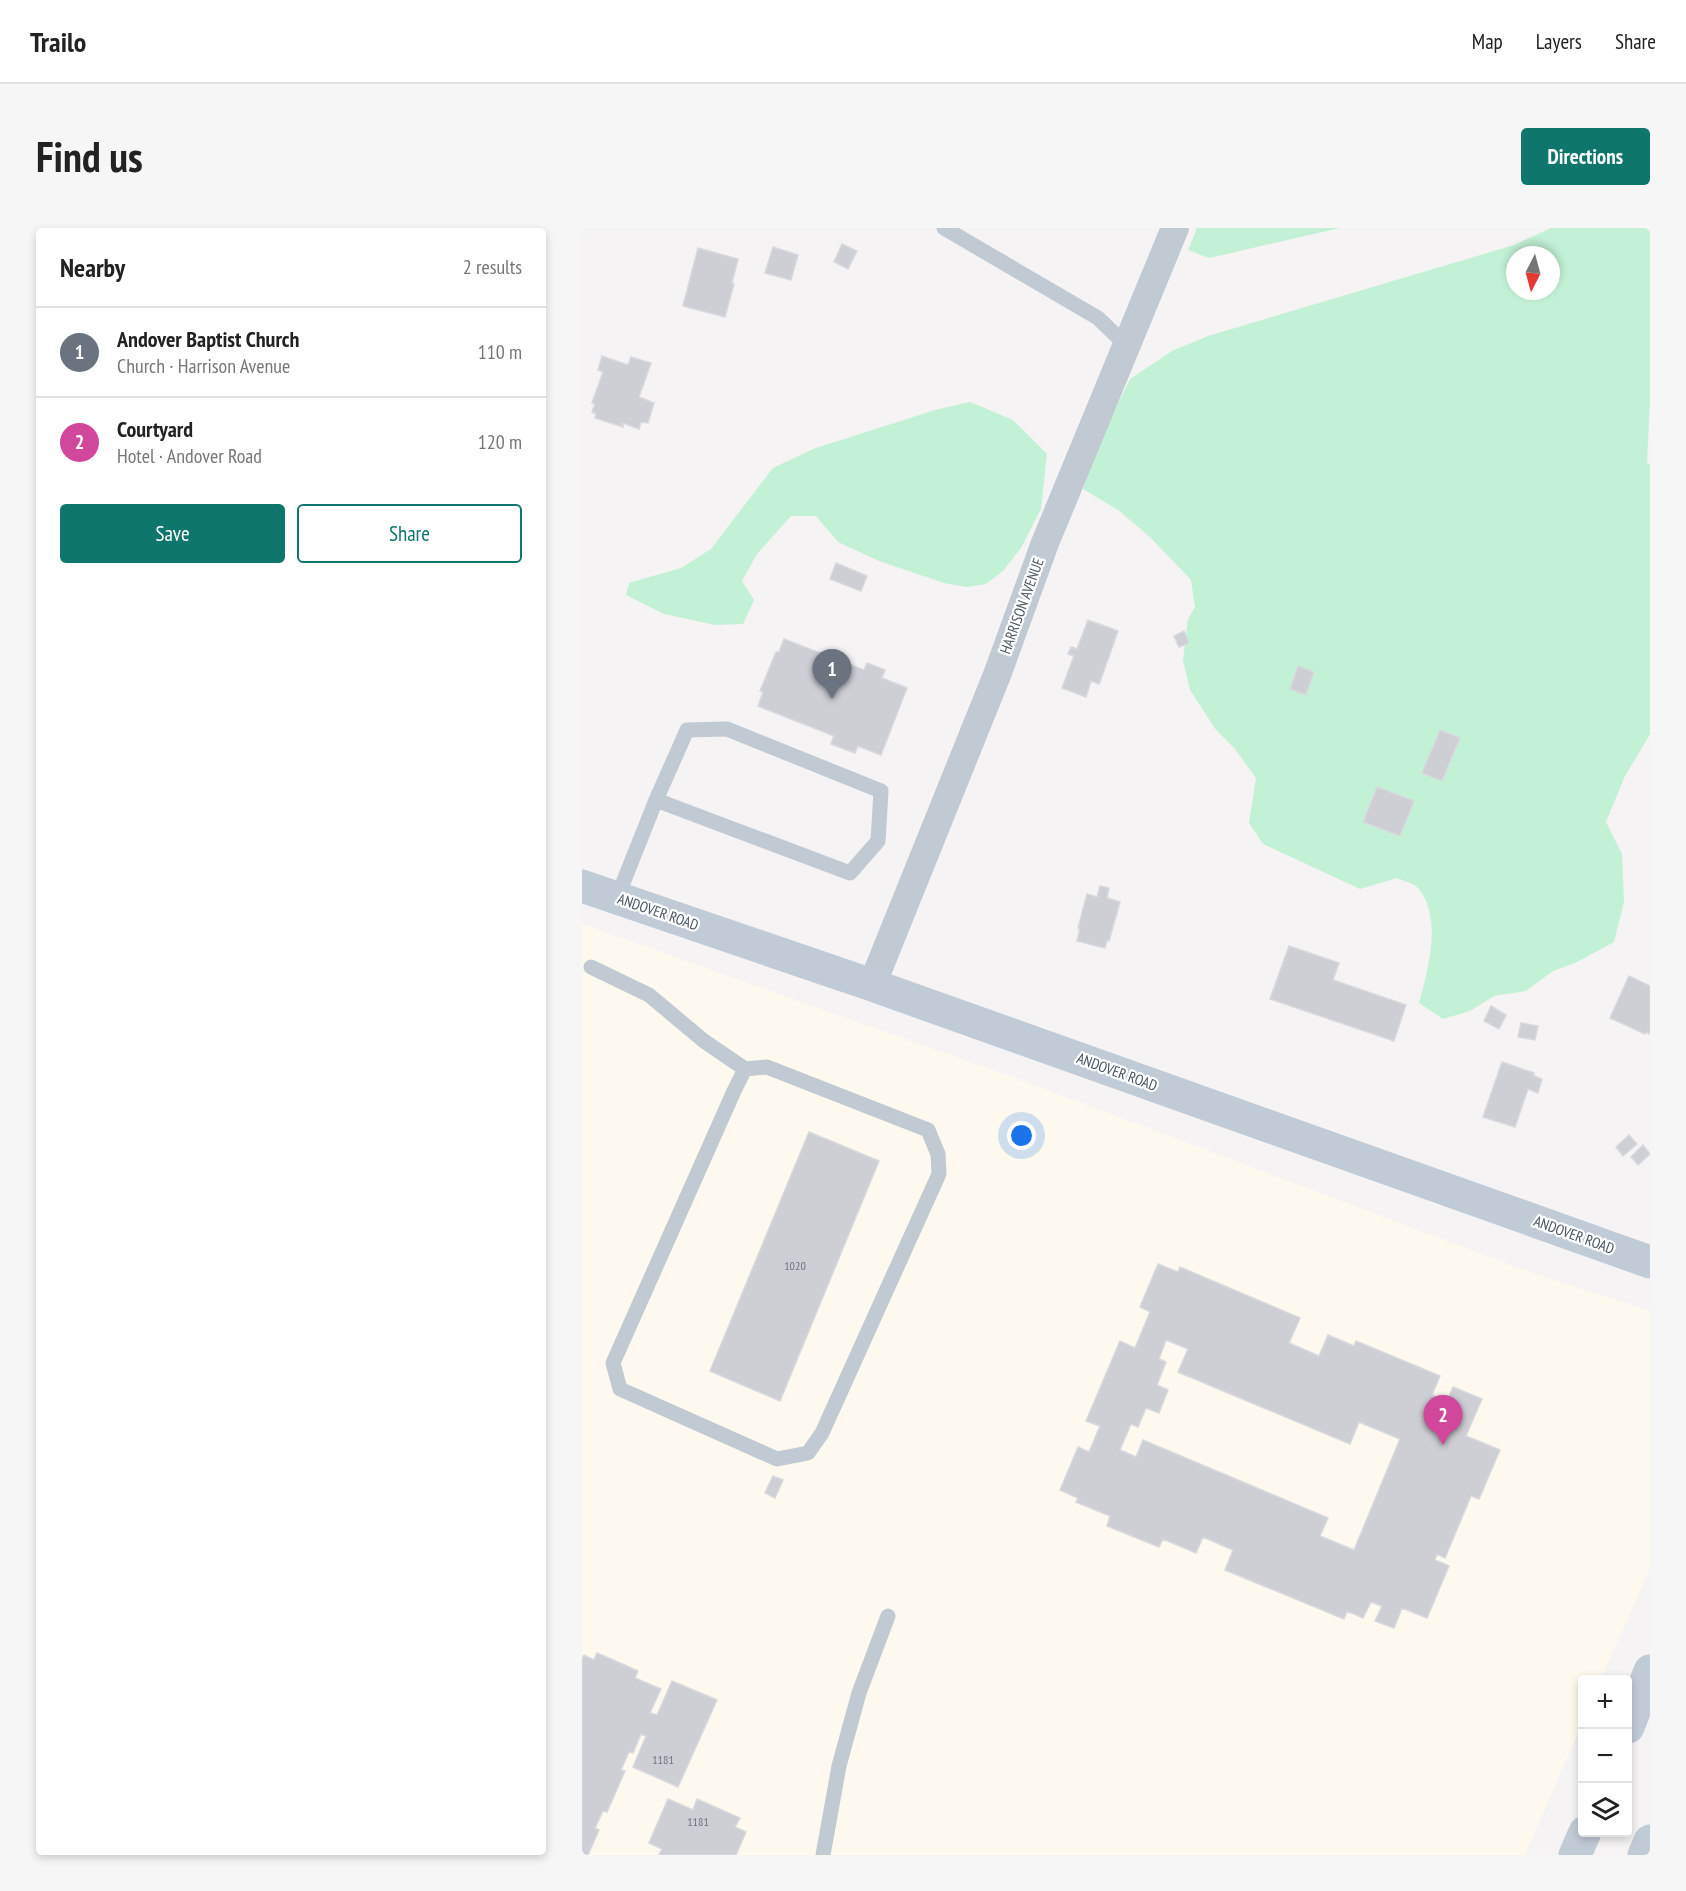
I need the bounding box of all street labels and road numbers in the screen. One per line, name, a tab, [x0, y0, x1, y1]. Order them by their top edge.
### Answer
street label: HARRISON AVENUE	[995, 555, 1048, 656]
street label: ANDOVER ROAD	[615, 889, 701, 934]
street label: ANDOVER ROAD	[1074, 1048, 1160, 1095]
street label: ANDOVER ROAD	[1531, 1211, 1617, 1258]

